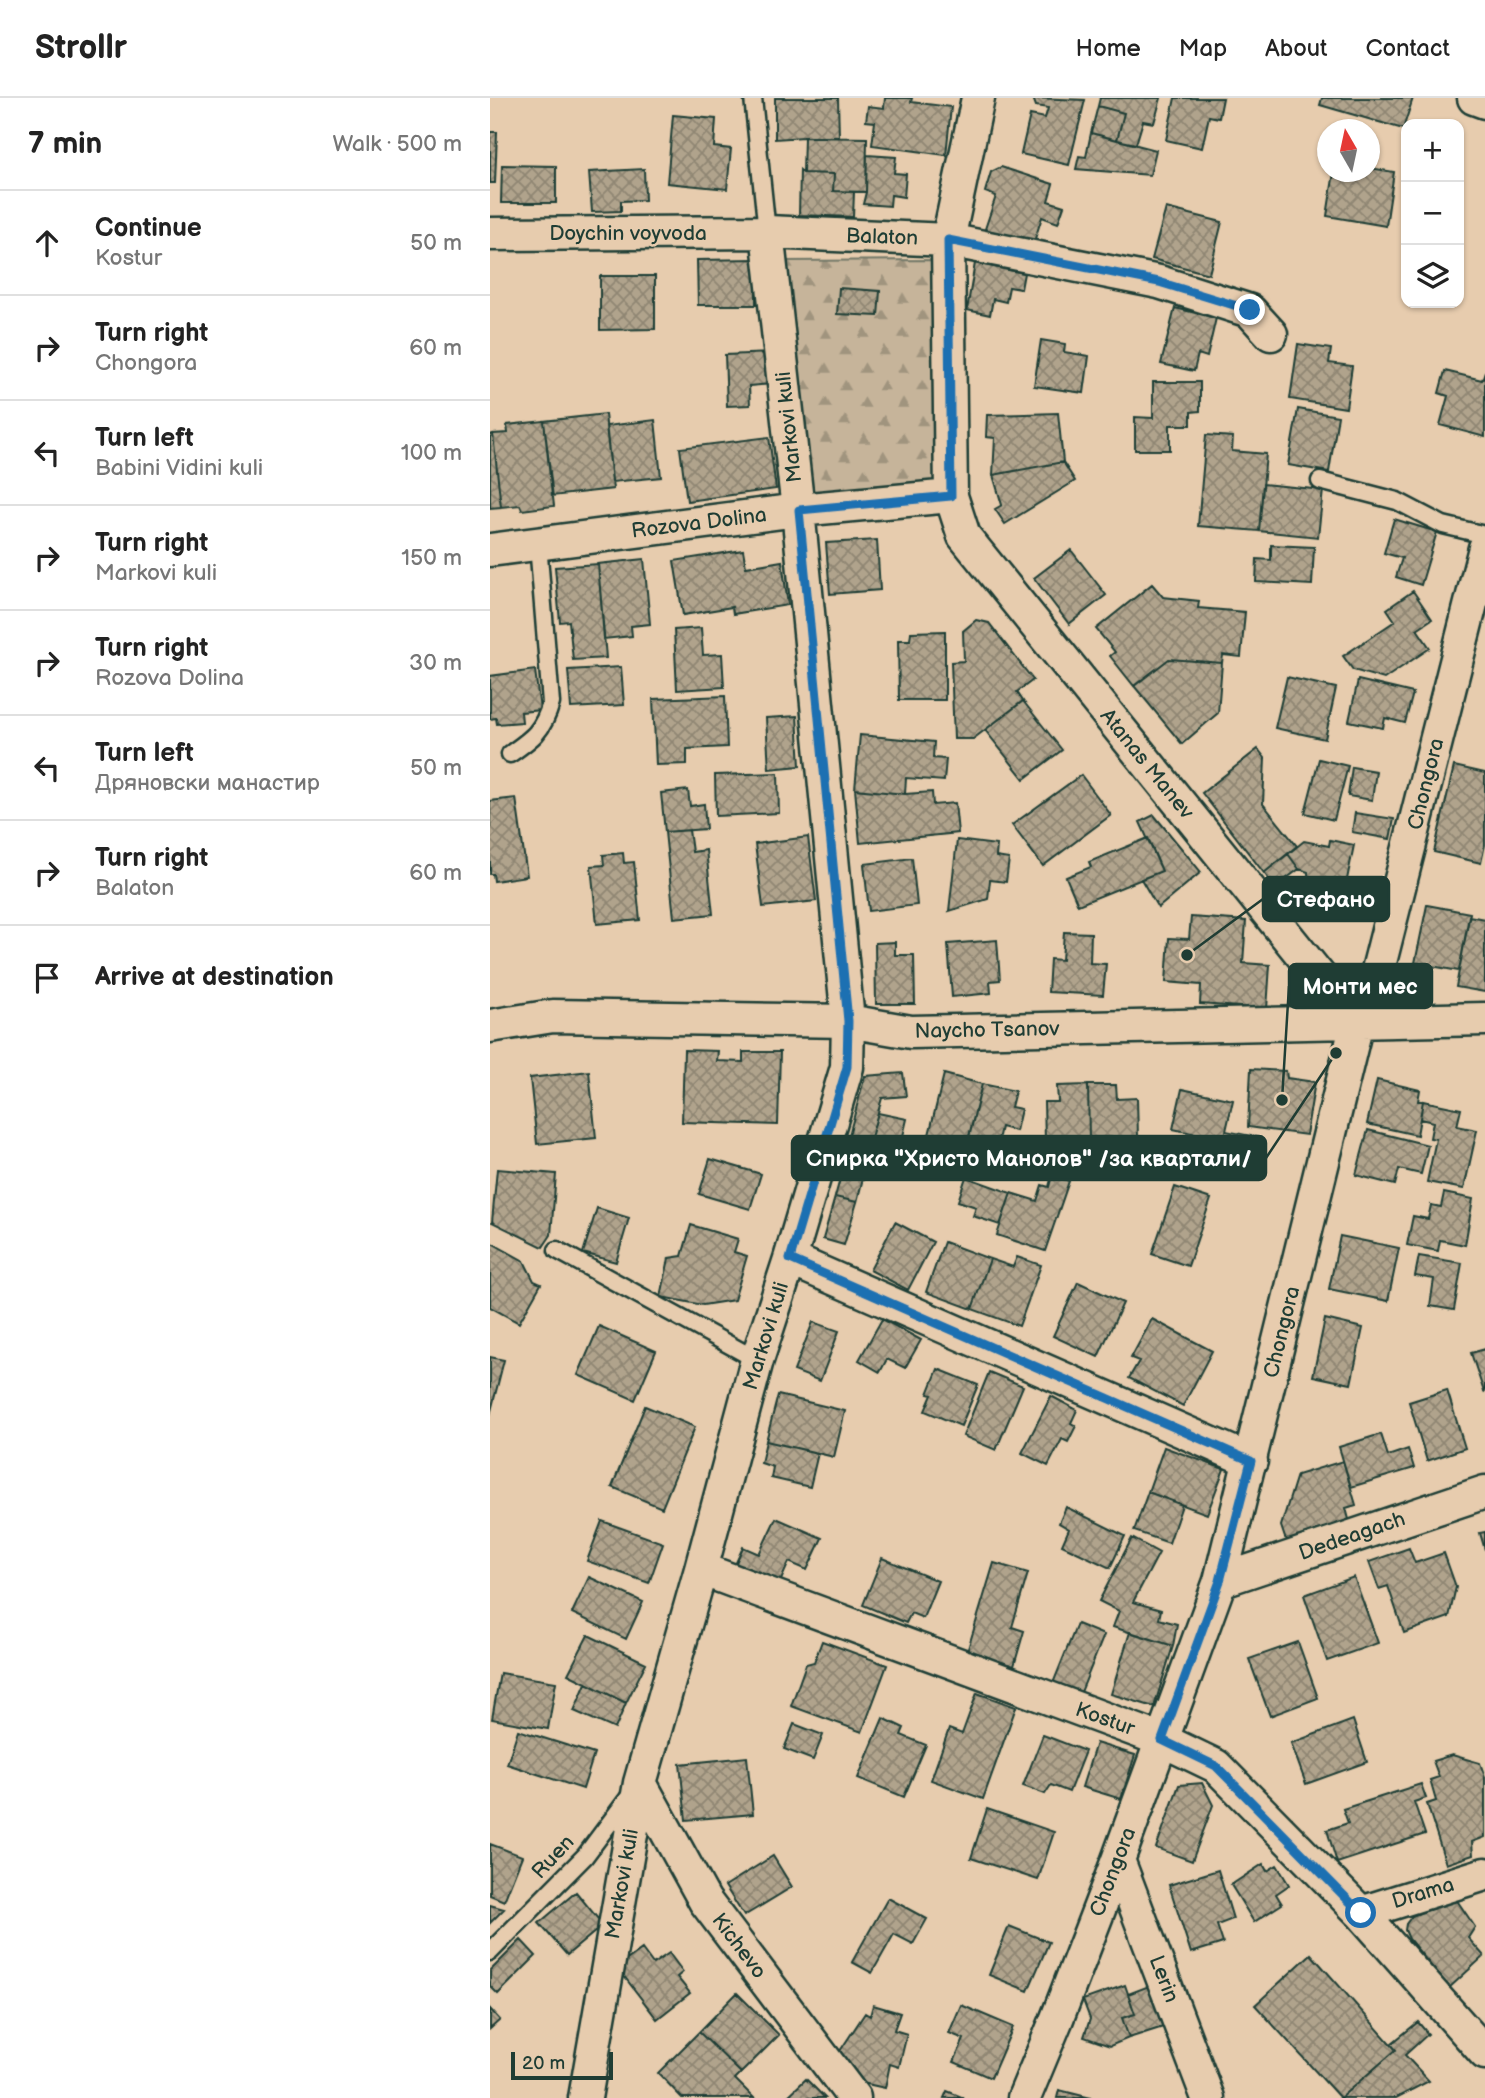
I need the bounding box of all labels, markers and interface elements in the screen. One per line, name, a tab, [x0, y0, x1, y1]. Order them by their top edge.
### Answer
text: Strollr	[35, 28, 127, 68]
text: Home	[1076, 34, 1141, 63]
text: Map	[1179, 34, 1227, 63]
text: About	[1265, 34, 1327, 63]
text: Contact	[1365, 34, 1450, 63]
north arrow	[1317, 119, 1380, 182]
map controls	[1401, 119, 1464, 308]
button: +	[1401, 119, 1464, 182]
text: 7 min	[28, 126, 102, 162]
text: Walk · 500 m	[332, 130, 462, 158]
button: −	[1401, 182, 1464, 245]
text: Continue	[95, 213, 202, 244]
street label: Doychin voyvoda	[549, 221, 707, 246]
street label: Balaton	[845, 223, 919, 251]
icon: ahead	[28, 224, 66, 262]
text: 50 m	[410, 229, 462, 257]
text: Kostur	[95, 244, 162, 272]
button: layers	[1401, 245, 1464, 308]
route end	[1234, 294, 1265, 325]
text: Turn right	[95, 318, 208, 349]
icon: right	[28, 329, 66, 367]
text: 60 m	[409, 334, 462, 362]
text: Chongora	[95, 349, 197, 377]
street label: Markovi kuli	[771, 370, 807, 484]
text: Turn left	[95, 423, 194, 454]
icon: left	[28, 434, 66, 472]
text: 100 m	[401, 439, 462, 467]
text: Babini Vidini kuli	[95, 454, 263, 482]
street label: Rozova Dolina	[630, 502, 768, 544]
text: Turn right	[95, 528, 208, 559]
icon: right	[28, 539, 66, 577]
text: 150 m	[401, 544, 462, 572]
text: Markovi kuli	[95, 559, 217, 587]
text: Turn right	[95, 633, 208, 664]
icon: right	[28, 644, 66, 682]
text: 30 m	[409, 649, 462, 677]
text: Rozova Dolina	[95, 664, 244, 692]
street label: Atanas Manev	[1095, 704, 1200, 825]
street label: Chongora	[1403, 736, 1449, 832]
text: Turn left	[95, 738, 194, 769]
icon: left	[28, 749, 66, 787]
text: 50 m	[410, 754, 462, 782]
text: Дряновски манастир	[95, 769, 320, 797]
text: Turn right	[95, 843, 208, 874]
icon: right	[28, 854, 66, 892]
text: 60 m	[409, 859, 462, 887]
text: Balaton	[95, 874, 174, 902]
callout: Стефано	[1263, 877, 1389, 921]
text: Стефано	[1277, 886, 1375, 914]
icon: arrive	[28, 959, 66, 997]
text: Arrive at destination	[95, 962, 334, 993]
callout: Монти мес	[1289, 964, 1432, 1008]
text: Монти мес	[1302, 973, 1418, 1001]
street label: Naycho Tsanov	[914, 1016, 1061, 1044]
callout: Спирка "Христо Манолов" /за квартали/	[792, 1136, 1266, 1180]
text: Спирка "Христо Манолов" /за квартали/	[806, 1145, 1252, 1173]
street label: Markovi kuli	[738, 1279, 794, 1393]
street label: Chongora	[1259, 1284, 1305, 1380]
street label: Dedeagach	[1296, 1506, 1408, 1566]
street label: Kostur	[1072, 1697, 1138, 1741]
street label: Chongora	[1085, 1824, 1141, 1920]
street label: Markovi kuli	[600, 1827, 644, 1941]
street label: Ruen	[526, 1830, 580, 1884]
street label: Drama	[1389, 1872, 1457, 1914]
route start	[1345, 1897, 1376, 1928]
street label: Kichevo	[706, 1908, 772, 1984]
street label: Lerin	[1144, 1952, 1184, 2006]
scale bar	[511, 2049, 612, 2081]
text: 20 m	[522, 2052, 565, 2075]

